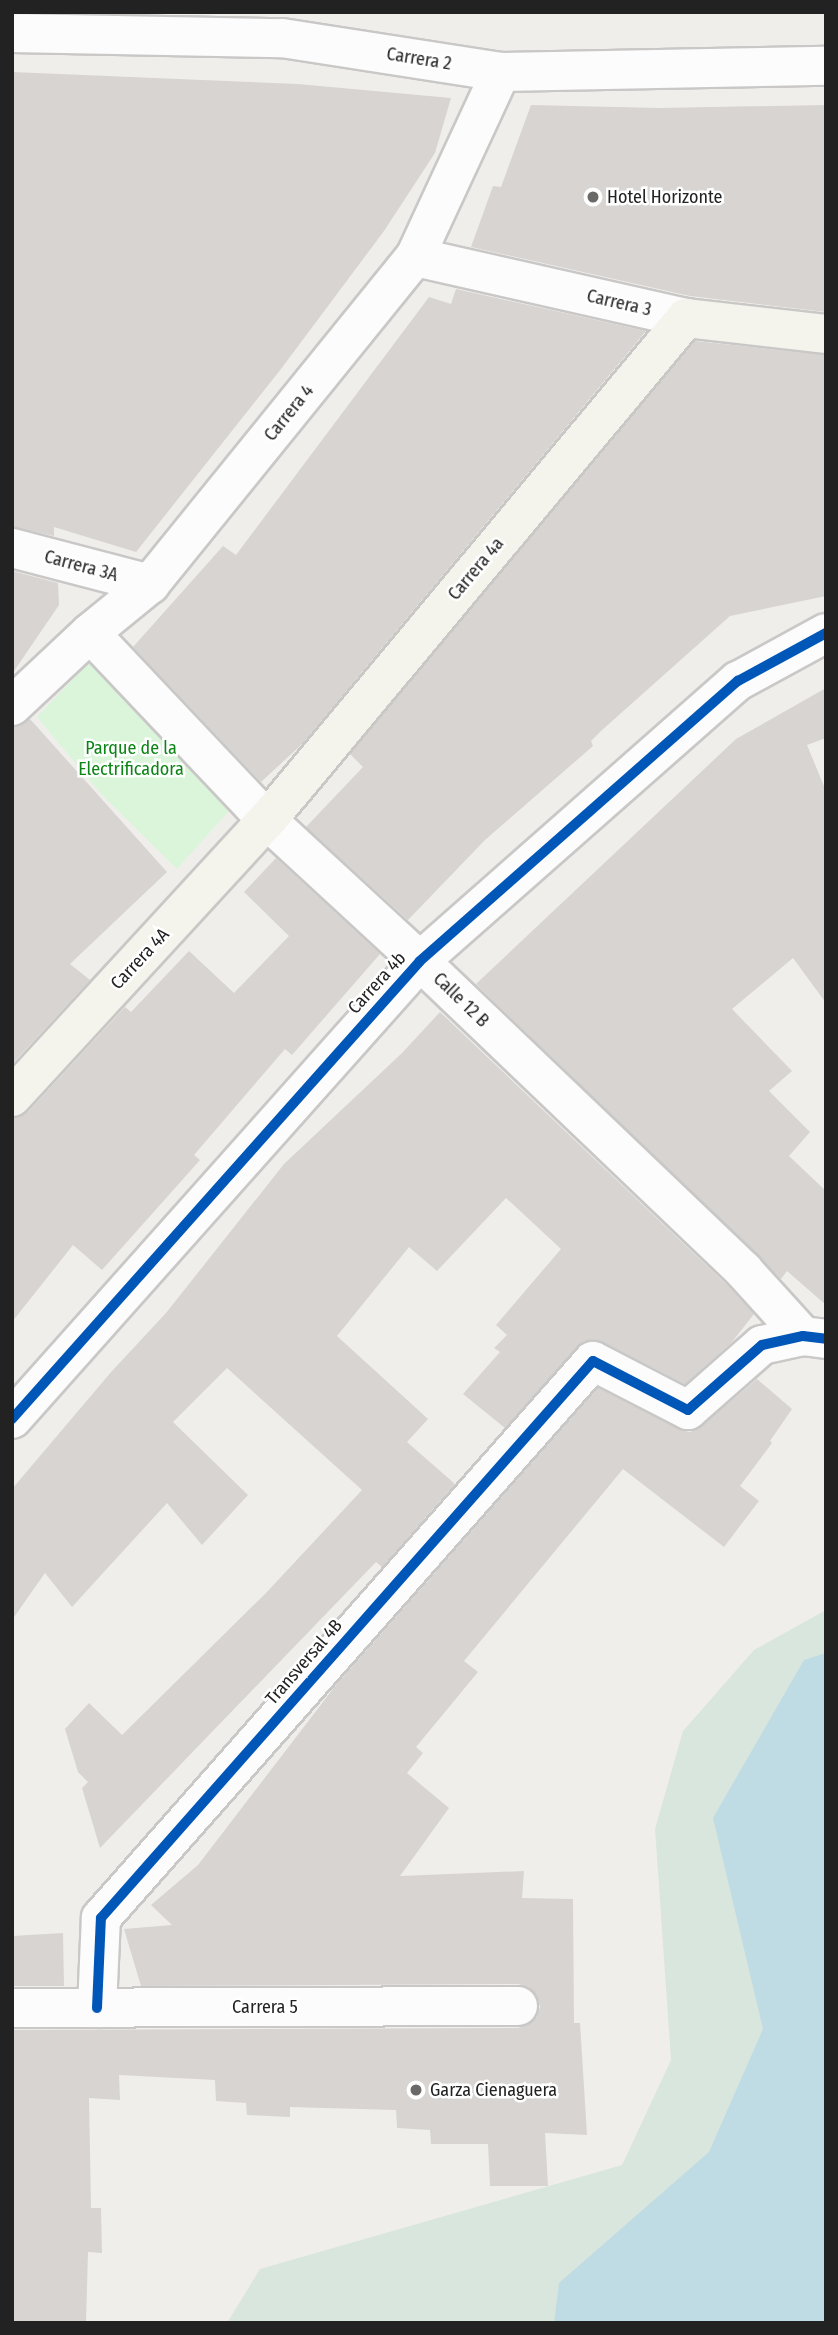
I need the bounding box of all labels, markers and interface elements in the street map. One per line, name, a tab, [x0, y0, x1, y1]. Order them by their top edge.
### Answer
street label: Carrera 2	[385, 43, 453, 75]
place label: Hotel Horizonte	[607, 186, 723, 208]
marker: Hotel Horizonte	[585, 189, 601, 205]
street label: Carrera 3	[585, 285, 653, 321]
street label: Carrera 4	[260, 380, 318, 446]
street label: Carrera 4a	[444, 533, 508, 605]
street label: Carrera 3A	[42, 546, 120, 586]
park label: Parque de la Electrificadora	[78, 738, 184, 780]
street label: Carrera 4A	[106, 924, 174, 994]
street label: Carrera 4b	[344, 948, 410, 1018]
street label: Calle 12 B	[429, 968, 493, 1032]
street label: Transversal 4B	[261, 1615, 347, 1709]
street label: Carrera 5	[232, 1996, 298, 2018]
place label: Garza Cienaguera	[430, 2079, 557, 2101]
marker: Garza Cienaguera	[408, 2082, 424, 2098]

